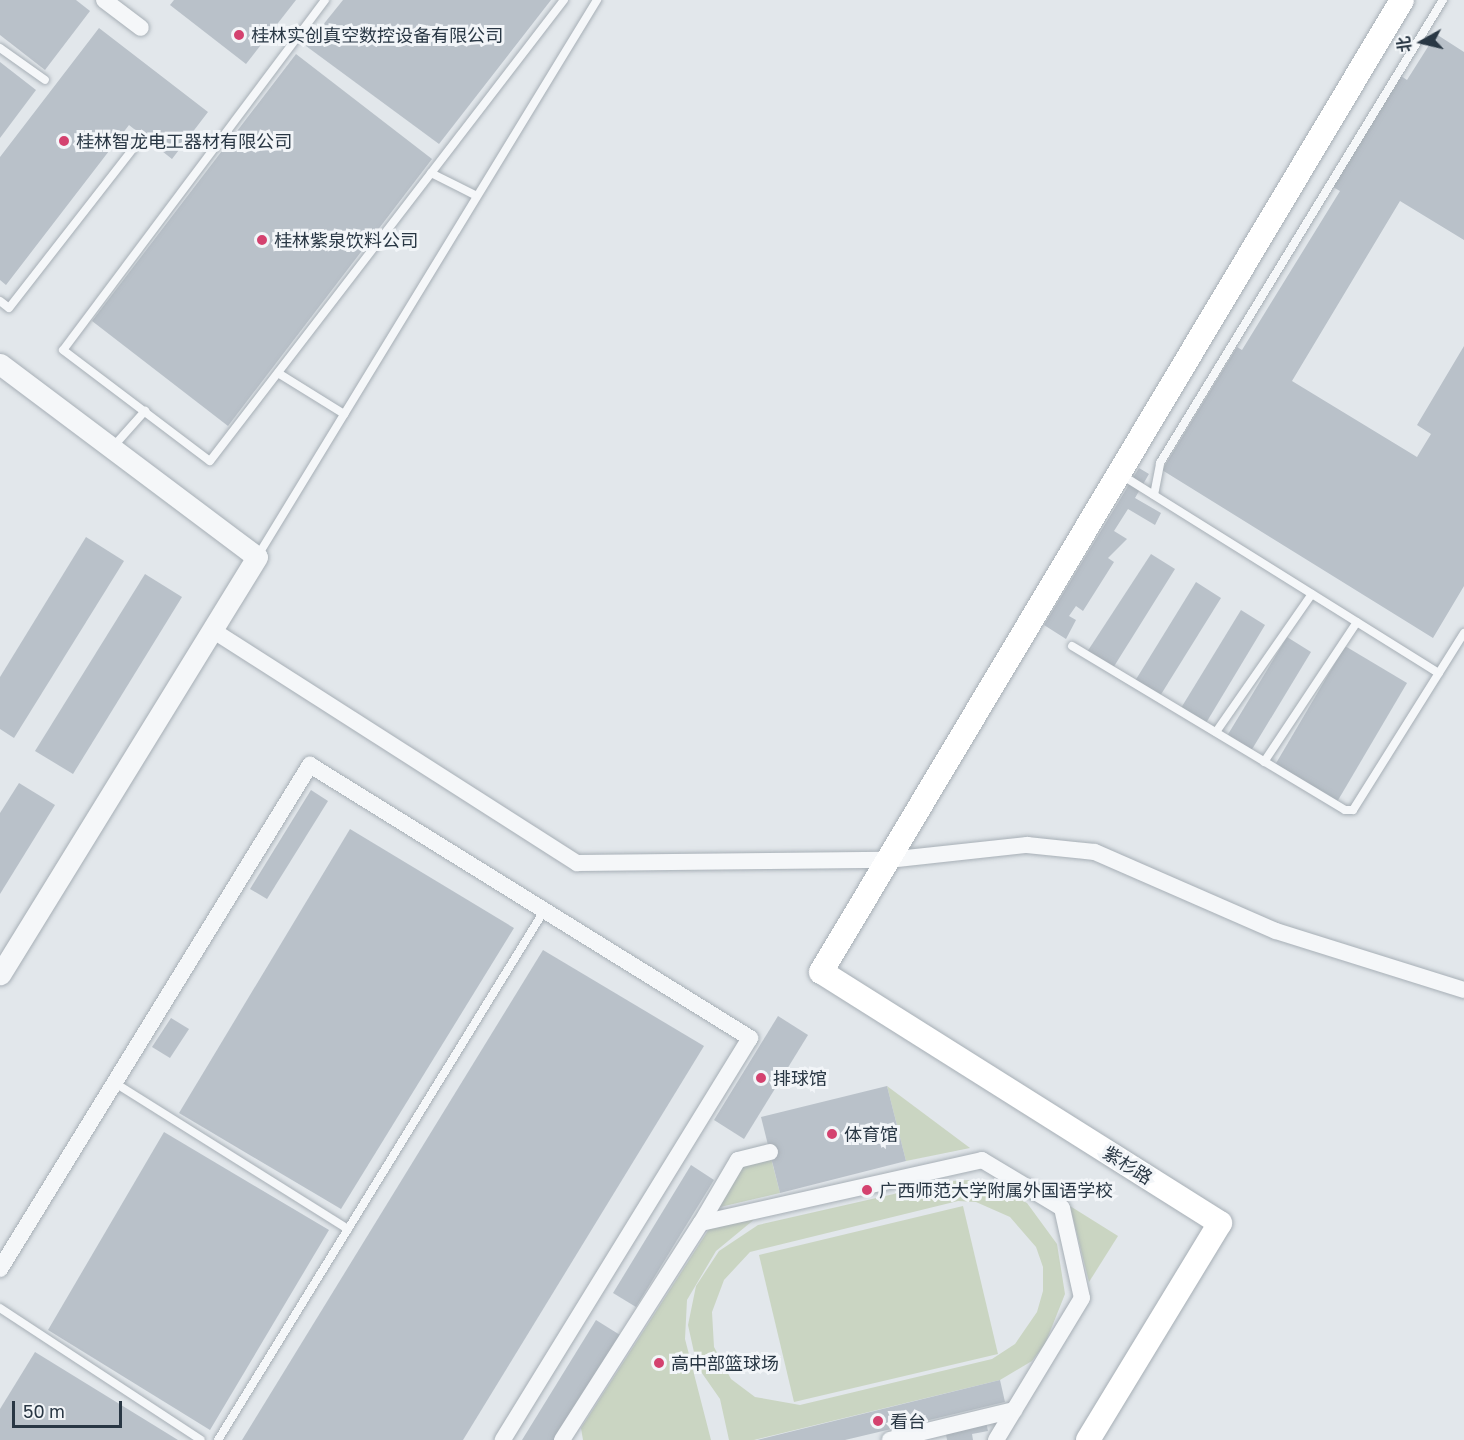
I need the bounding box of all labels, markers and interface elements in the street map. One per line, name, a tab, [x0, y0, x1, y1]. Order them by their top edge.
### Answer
north arrow	[1392, 12, 1452, 72]
place label: 桂林实创真空数控设备有限公司	[251, 24, 503, 46]
marker: 桂林实创真空数控设备有限公司	[232, 28, 246, 42]
text: 北	[1393, 35, 1415, 54]
place label: 桂林智龙电工器材有限公司	[76, 130, 292, 152]
marker: 桂林智龙电工器材有限公司	[57, 134, 71, 148]
place label: 桂林紫泉饮料公司	[274, 229, 418, 251]
marker: 桂林紫泉饮料公司	[255, 233, 269, 247]
place label: 排球馆	[773, 1067, 827, 1089]
marker: 排球馆	[754, 1071, 768, 1085]
place label: 体育馆	[844, 1123, 898, 1145]
marker: 体育馆	[825, 1127, 839, 1141]
street label: 紫杉路	[1099, 1142, 1157, 1188]
place label: 广西师范大学附属外国语学校	[879, 1179, 1113, 1201]
marker: 广西师范大学附属外国语学校	[860, 1183, 874, 1197]
place label: 高中部篮球场	[671, 1352, 779, 1374]
marker: 高中部篮球场	[652, 1356, 666, 1370]
scale bar	[15, 1389, 124, 1427]
text: 50 m	[23, 1400, 65, 1422]
place label: 看台	[890, 1410, 926, 1432]
marker: 看台	[871, 1414, 885, 1428]

